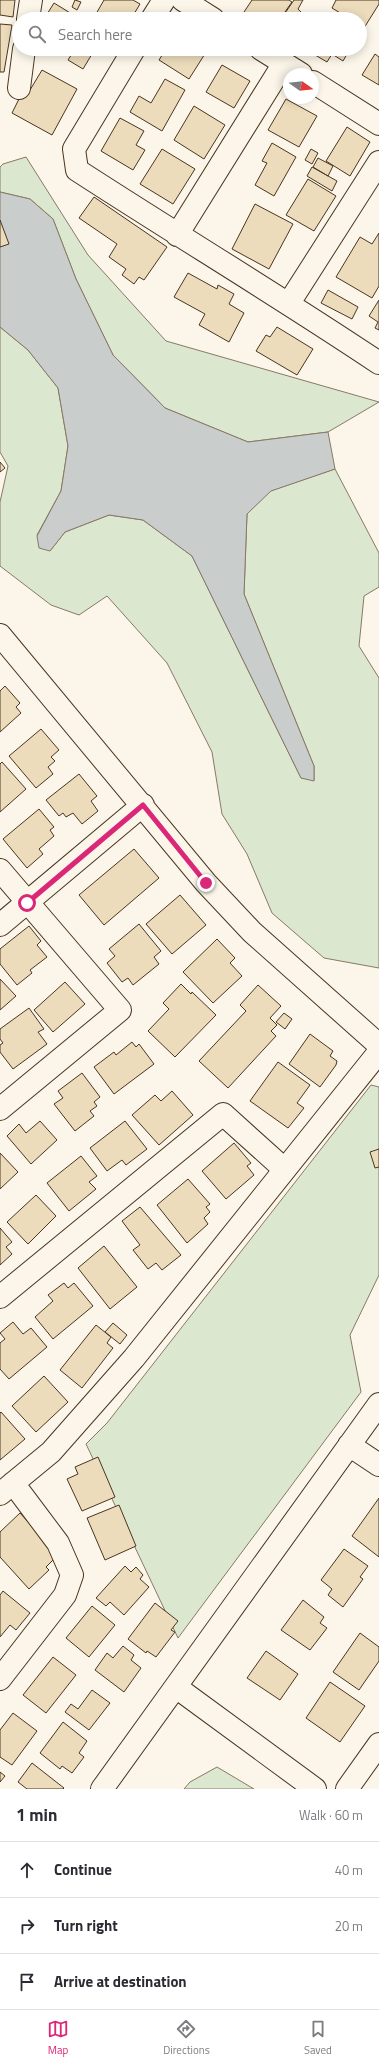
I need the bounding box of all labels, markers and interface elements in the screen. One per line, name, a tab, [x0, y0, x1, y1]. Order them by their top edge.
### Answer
search box	[12, 12, 367, 56]
icon: search	[26, 23, 48, 45]
text: Search here	[58, 23, 132, 46]
north arrow	[283, 68, 319, 104]
route end	[197, 874, 215, 892]
route start	[18, 894, 36, 912]
text: 1 min	[16, 1802, 57, 1828]
text: Walk · 60 m	[299, 1805, 363, 1825]
text: Continue	[54, 1858, 112, 1881]
icon: ahead	[16, 1859, 38, 1881]
text: 40 m	[335, 1860, 363, 1880]
text: Turn right	[54, 1914, 118, 1937]
icon: right	[16, 1915, 38, 1937]
text: 20 m	[335, 1916, 363, 1936]
text: Arrive at destination	[54, 1970, 187, 1993]
icon: arrive	[16, 1971, 38, 1993]
tab: Map	[47, 2018, 69, 2058]
tab: Directions	[163, 2018, 210, 2058]
tab: Saved	[304, 2018, 332, 2058]

